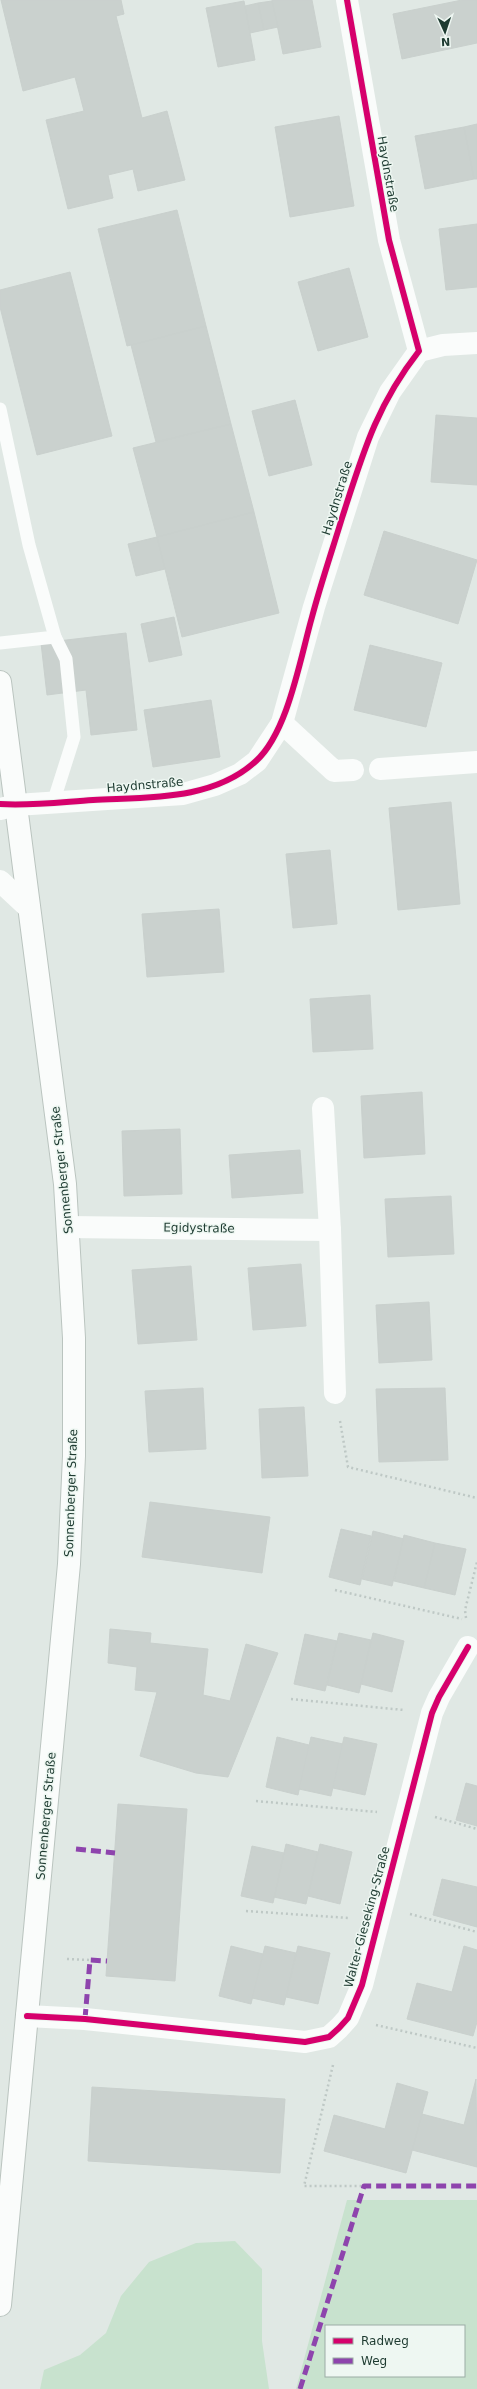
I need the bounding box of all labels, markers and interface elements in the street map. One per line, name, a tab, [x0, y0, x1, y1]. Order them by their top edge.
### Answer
north arrow	[425, 12, 465, 52]
text: N	[441, 35, 450, 48]
street label: Haydnstraße	[374, 135, 402, 213]
street label: Haydnstraße	[319, 459, 355, 537]
street label: Haydnstraße	[106, 775, 184, 795]
street label: Sonnenberger Straße	[48, 1106, 76, 1234]
street label: Egidystraße	[163, 1220, 235, 1236]
street label: Sonnenberger Straße	[62, 1429, 80, 1557]
street label: Sonnenberger Straße	[33, 1752, 59, 1880]
street label: Walter-Gieseking-Straße	[341, 1845, 393, 1989]
legend	[325, 2325, 465, 2377]
text: Radweg	[361, 2334, 409, 2348]
text: Weg	[361, 2354, 387, 2368]

